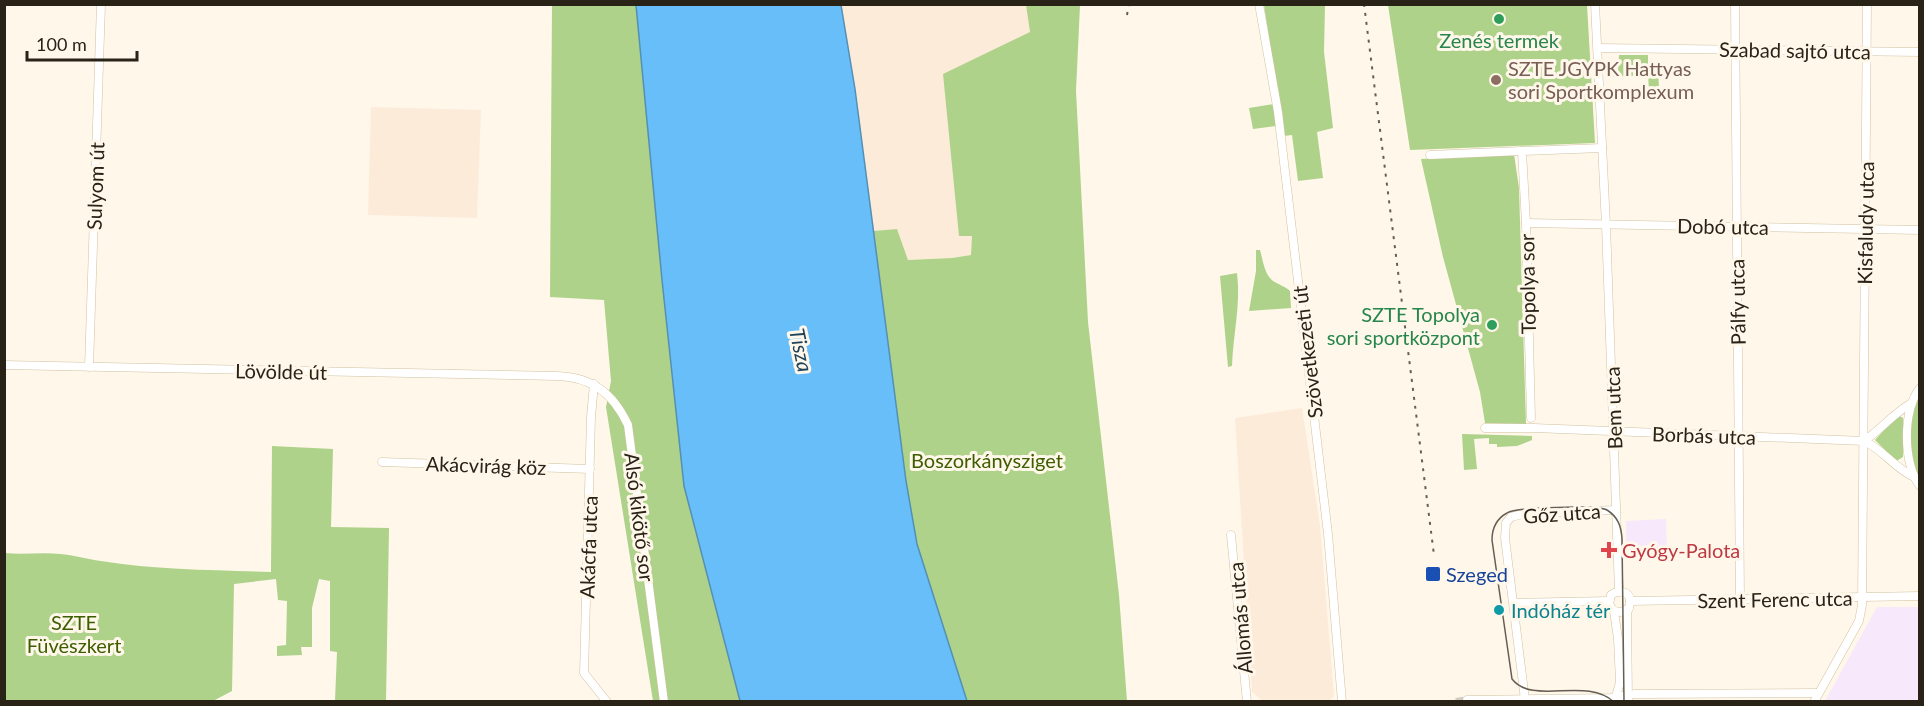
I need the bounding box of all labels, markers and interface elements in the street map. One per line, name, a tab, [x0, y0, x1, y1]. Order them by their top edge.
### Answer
marker: Zenés termek	[1492, 12, 1506, 26]
scale bar	[27, 24, 136, 62]
place label: Zenés termek	[1439, 28, 1560, 52]
text: 100 m	[36, 33, 87, 55]
street label: Szabad sajtó utca	[1719, 37, 1871, 63]
place label: SZTE JGYPK Hattyas sori Sportkomplexum	[1508, 56, 1694, 103]
marker: SZTE JGYPK Hattyas sori Sportkomplexum	[1489, 73, 1503, 87]
street label: Sulyom út	[81, 142, 109, 230]
street label: Kisfaludy utca	[1852, 161, 1878, 285]
street label: Dobó utca	[1677, 213, 1769, 239]
street label: Topolya sor	[1514, 233, 1540, 334]
street label: Pálfy utca	[1724, 259, 1750, 345]
street label: Szövetkezeti út	[1287, 284, 1327, 420]
place label: SZTE Topolya sori sportközpont	[1327, 302, 1480, 349]
marker: SZTE Topolya sori sportközpont	[1485, 318, 1499, 332]
water label: Tisza	[785, 326, 819, 374]
street label: Lövölde út	[235, 358, 327, 384]
street label: Bem utca	[1600, 366, 1626, 450]
street label: Borbás utca	[1652, 421, 1756, 449]
park label: Boszorkánysziget	[911, 448, 1063, 472]
street label: Akácvirág köz	[425, 451, 547, 479]
street label: Alsó kikötő sor	[620, 451, 660, 584]
street label: Akácfa utca	[574, 495, 602, 599]
street label: Gőz utca	[1522, 498, 1602, 528]
place label: Gyógy-Palota	[1622, 538, 1740, 562]
marker: Gyógy-Palota	[1600, 541, 1618, 559]
street label: Állomás utca	[1223, 561, 1257, 675]
place label: Szeged	[1446, 562, 1508, 586]
marker: Szeged	[1424, 565, 1442, 583]
street label: Szent Ferenc utca	[1697, 586, 1853, 612]
place label: Indóház tér	[1511, 598, 1611, 622]
marker: Indóház tér	[1492, 603, 1506, 617]
park label: SZTE Füvészkert	[27, 610, 121, 657]

